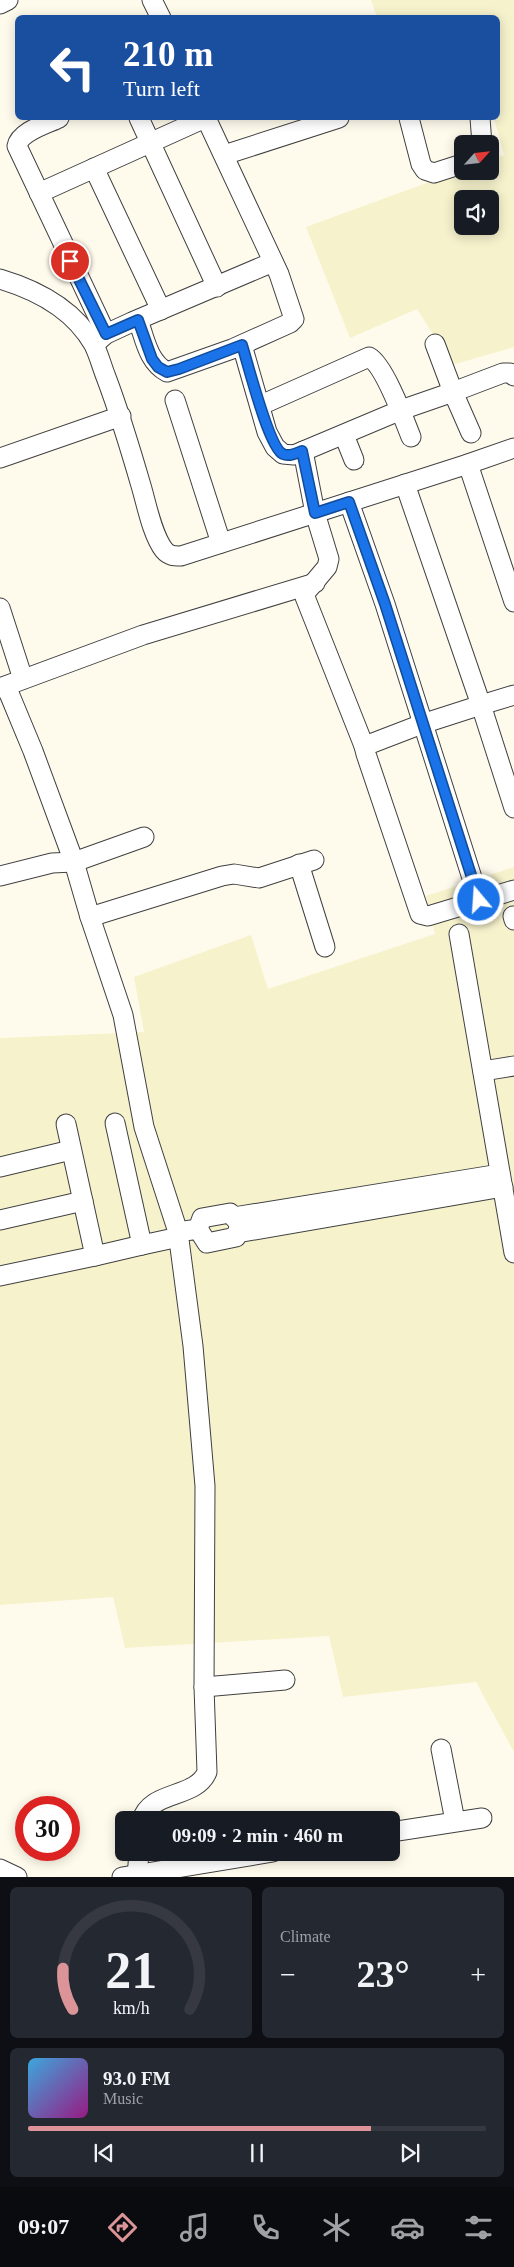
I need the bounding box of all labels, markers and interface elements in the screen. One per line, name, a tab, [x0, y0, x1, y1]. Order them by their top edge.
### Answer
icon: left	[40, 35, 105, 100]
text: 210 m	[123, 35, 213, 74]
text: Turn left	[123, 76, 200, 101]
north arrow	[454, 135, 499, 180]
map controls	[454, 135, 499, 235]
button: sound	[454, 190, 499, 235]
pin	[49, 240, 91, 282]
icon: arrive	[56, 247, 84, 275]
position arrow	[452, 873, 504, 925]
speed limit sign: 30	[15, 1796, 80, 1861]
text: 09:09 · 2 min · 460 m	[172, 1825, 343, 1846]
text: Climate	[280, 1928, 331, 1945]
text: 21	[105, 1942, 157, 1999]
text: 23°	[356, 1953, 410, 1995]
text: −	[280, 1959, 296, 1990]
text: +	[470, 1959, 486, 1990]
text: km/h	[113, 1998, 149, 2018]
text: 93.0 FM	[103, 2068, 171, 2089]
text: Music	[103, 2090, 143, 2107]
icon: previous	[90, 2139, 118, 2167]
icon: pause	[243, 2139, 271, 2167]
icon: next	[396, 2139, 424, 2167]
icon: directions	[105, 2210, 140, 2245]
icon: music	[177, 2210, 212, 2245]
icon: phone	[248, 2210, 283, 2245]
icon: climate	[319, 2210, 354, 2245]
icon: car	[390, 2210, 425, 2245]
icon: filters	[461, 2210, 496, 2245]
text: 09:07	[18, 2214, 69, 2239]

